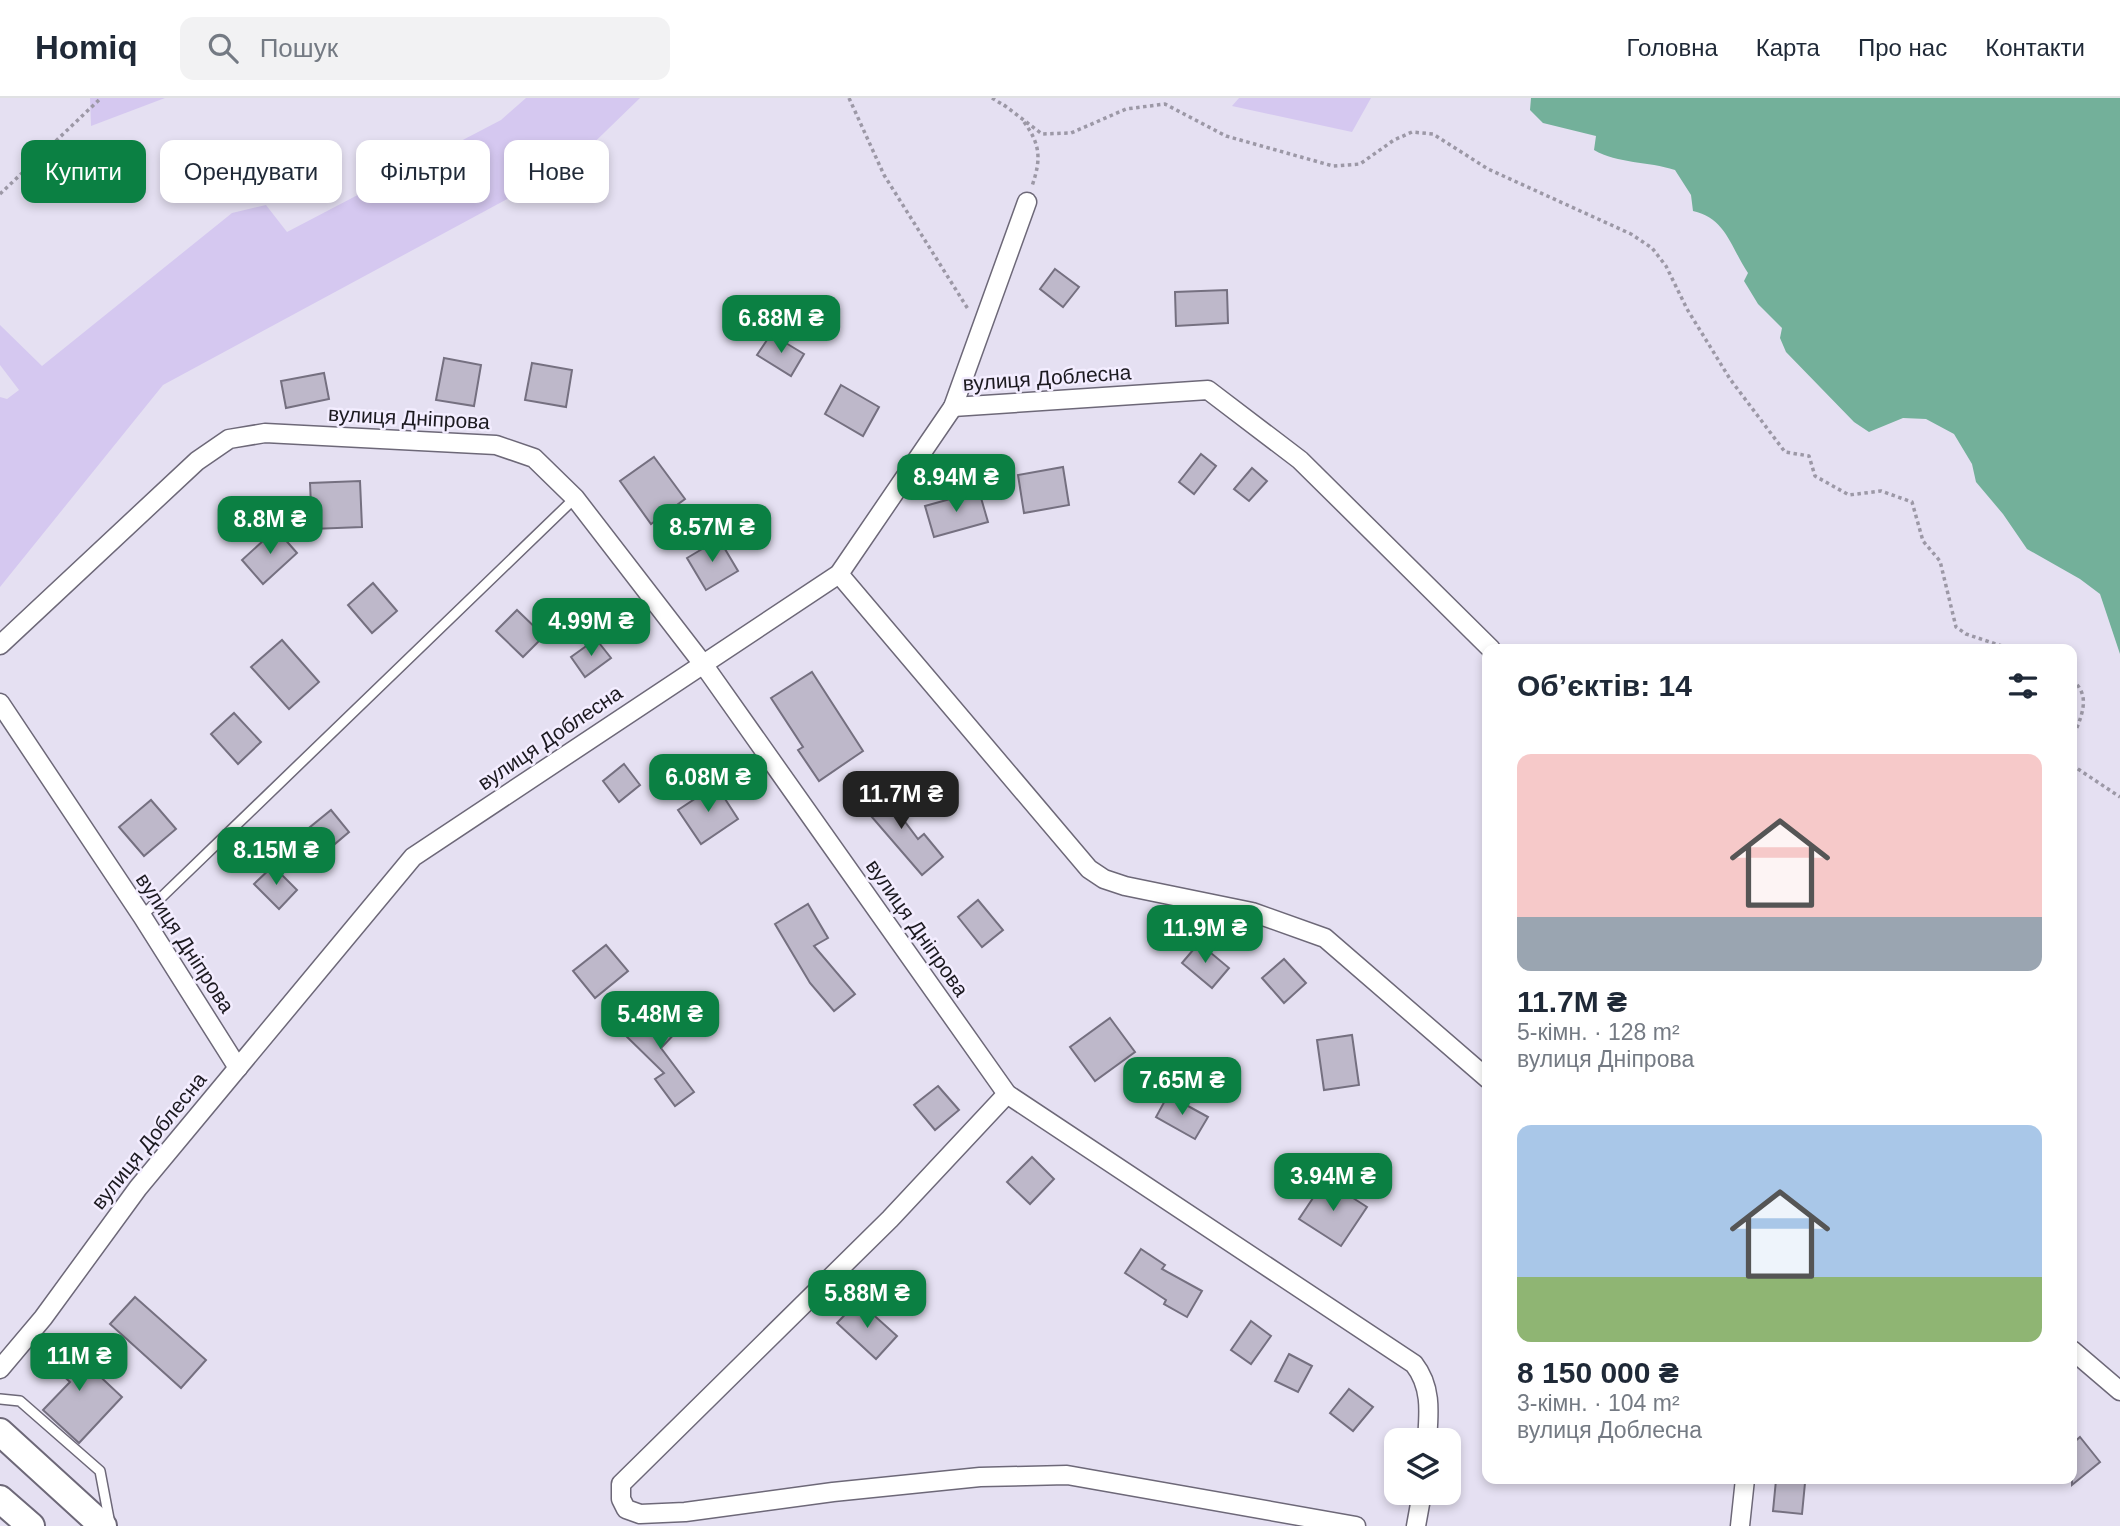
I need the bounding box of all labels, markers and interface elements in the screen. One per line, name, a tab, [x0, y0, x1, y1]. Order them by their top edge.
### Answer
search box	[180, 17, 670, 80]
text: Homiq	[35, 29, 138, 66]
icon: search	[204, 29, 242, 67]
text: Пошук	[260, 33, 338, 63]
text: Головна	[1627, 34, 1718, 61]
text: Карта	[1756, 34, 1820, 61]
text: Про нас	[1858, 34, 1947, 61]
text: Контакти	[1985, 34, 2085, 61]
chip: Купити	[21, 140, 146, 203]
chip: Орендувати	[160, 140, 342, 203]
chip: Фільтри	[356, 140, 490, 203]
chip: Нове	[504, 140, 609, 203]
pin: 6.88M ₴	[716, 296, 846, 355]
text: 6.88M ₴	[738, 305, 824, 331]
street label: вулиця Доблесна	[962, 360, 1132, 395]
street label: вулиця Дніпрова	[328, 402, 491, 433]
pin: 8.94M ₴	[891, 454, 1021, 514]
text: 8.94M ₴	[913, 464, 999, 490]
pin: 8.8M ₴	[213, 496, 327, 556]
pin: 8.57M ₴	[647, 504, 777, 564]
text: 8.8M ₴	[234, 506, 306, 532]
text: 8.57M ₴	[669, 514, 755, 540]
pin: 4.99M ₴	[526, 598, 656, 658]
text: 4.99M ₴	[548, 608, 634, 634]
icon: filters	[2004, 667, 2042, 705]
text: Об’єктів: 14	[1517, 669, 1692, 702]
street label: вулиця Доблесна	[473, 681, 626, 794]
pin: 6.08M ₴	[643, 754, 773, 814]
text: 6.08M ₴	[665, 764, 751, 790]
pin: 11.7M ₴	[836, 772, 966, 831]
text: 11.7M ₴	[859, 781, 943, 807]
icon: home	[1717, 800, 1843, 926]
pin: 8.15M ₴	[211, 828, 341, 887]
text: 8.15M ₴	[233, 837, 319, 863]
street label: вулиця Дніпрова	[862, 855, 973, 1001]
street label: вулиця Дніпрова	[132, 869, 239, 1017]
pin: 11.9M ₴	[1140, 906, 1270, 965]
text: 11.9M ₴	[1163, 915, 1247, 941]
text: 11.7M ₴	[1517, 985, 1627, 1018]
pin: 5.48M ₴	[595, 992, 725, 1051]
text: 5.48M ₴	[617, 1001, 703, 1027]
text: 5-кімн. · 128 m²	[1517, 1019, 1680, 1045]
text: вулиця Дніпрова	[1517, 1046, 1694, 1072]
pin: 7.65M ₴	[1117, 1058, 1247, 1117]
text: 7.65M ₴	[1139, 1067, 1225, 1093]
street label: вулиця Доблесна	[87, 1068, 211, 1214]
pin: 3.94M ₴	[1268, 1154, 1398, 1213]
text: 3.94M ₴	[1290, 1163, 1376, 1189]
icon: home	[1717, 1171, 1843, 1297]
pin: 5.88M ₴	[802, 1270, 932, 1330]
text: 5.88M ₴	[824, 1280, 910, 1306]
pin: 11M ₴	[30, 1334, 128, 1393]
text: 11M ₴	[46, 1343, 112, 1369]
text: 8 150 000 ₴	[1517, 1356, 1679, 1389]
text: 3-кімн. · 104 m²	[1517, 1390, 1680, 1416]
text: вулиця Доблесна	[1517, 1417, 1702, 1443]
map controls	[1384, 1428, 1461, 1505]
button: layers	[1384, 1428, 1461, 1505]

